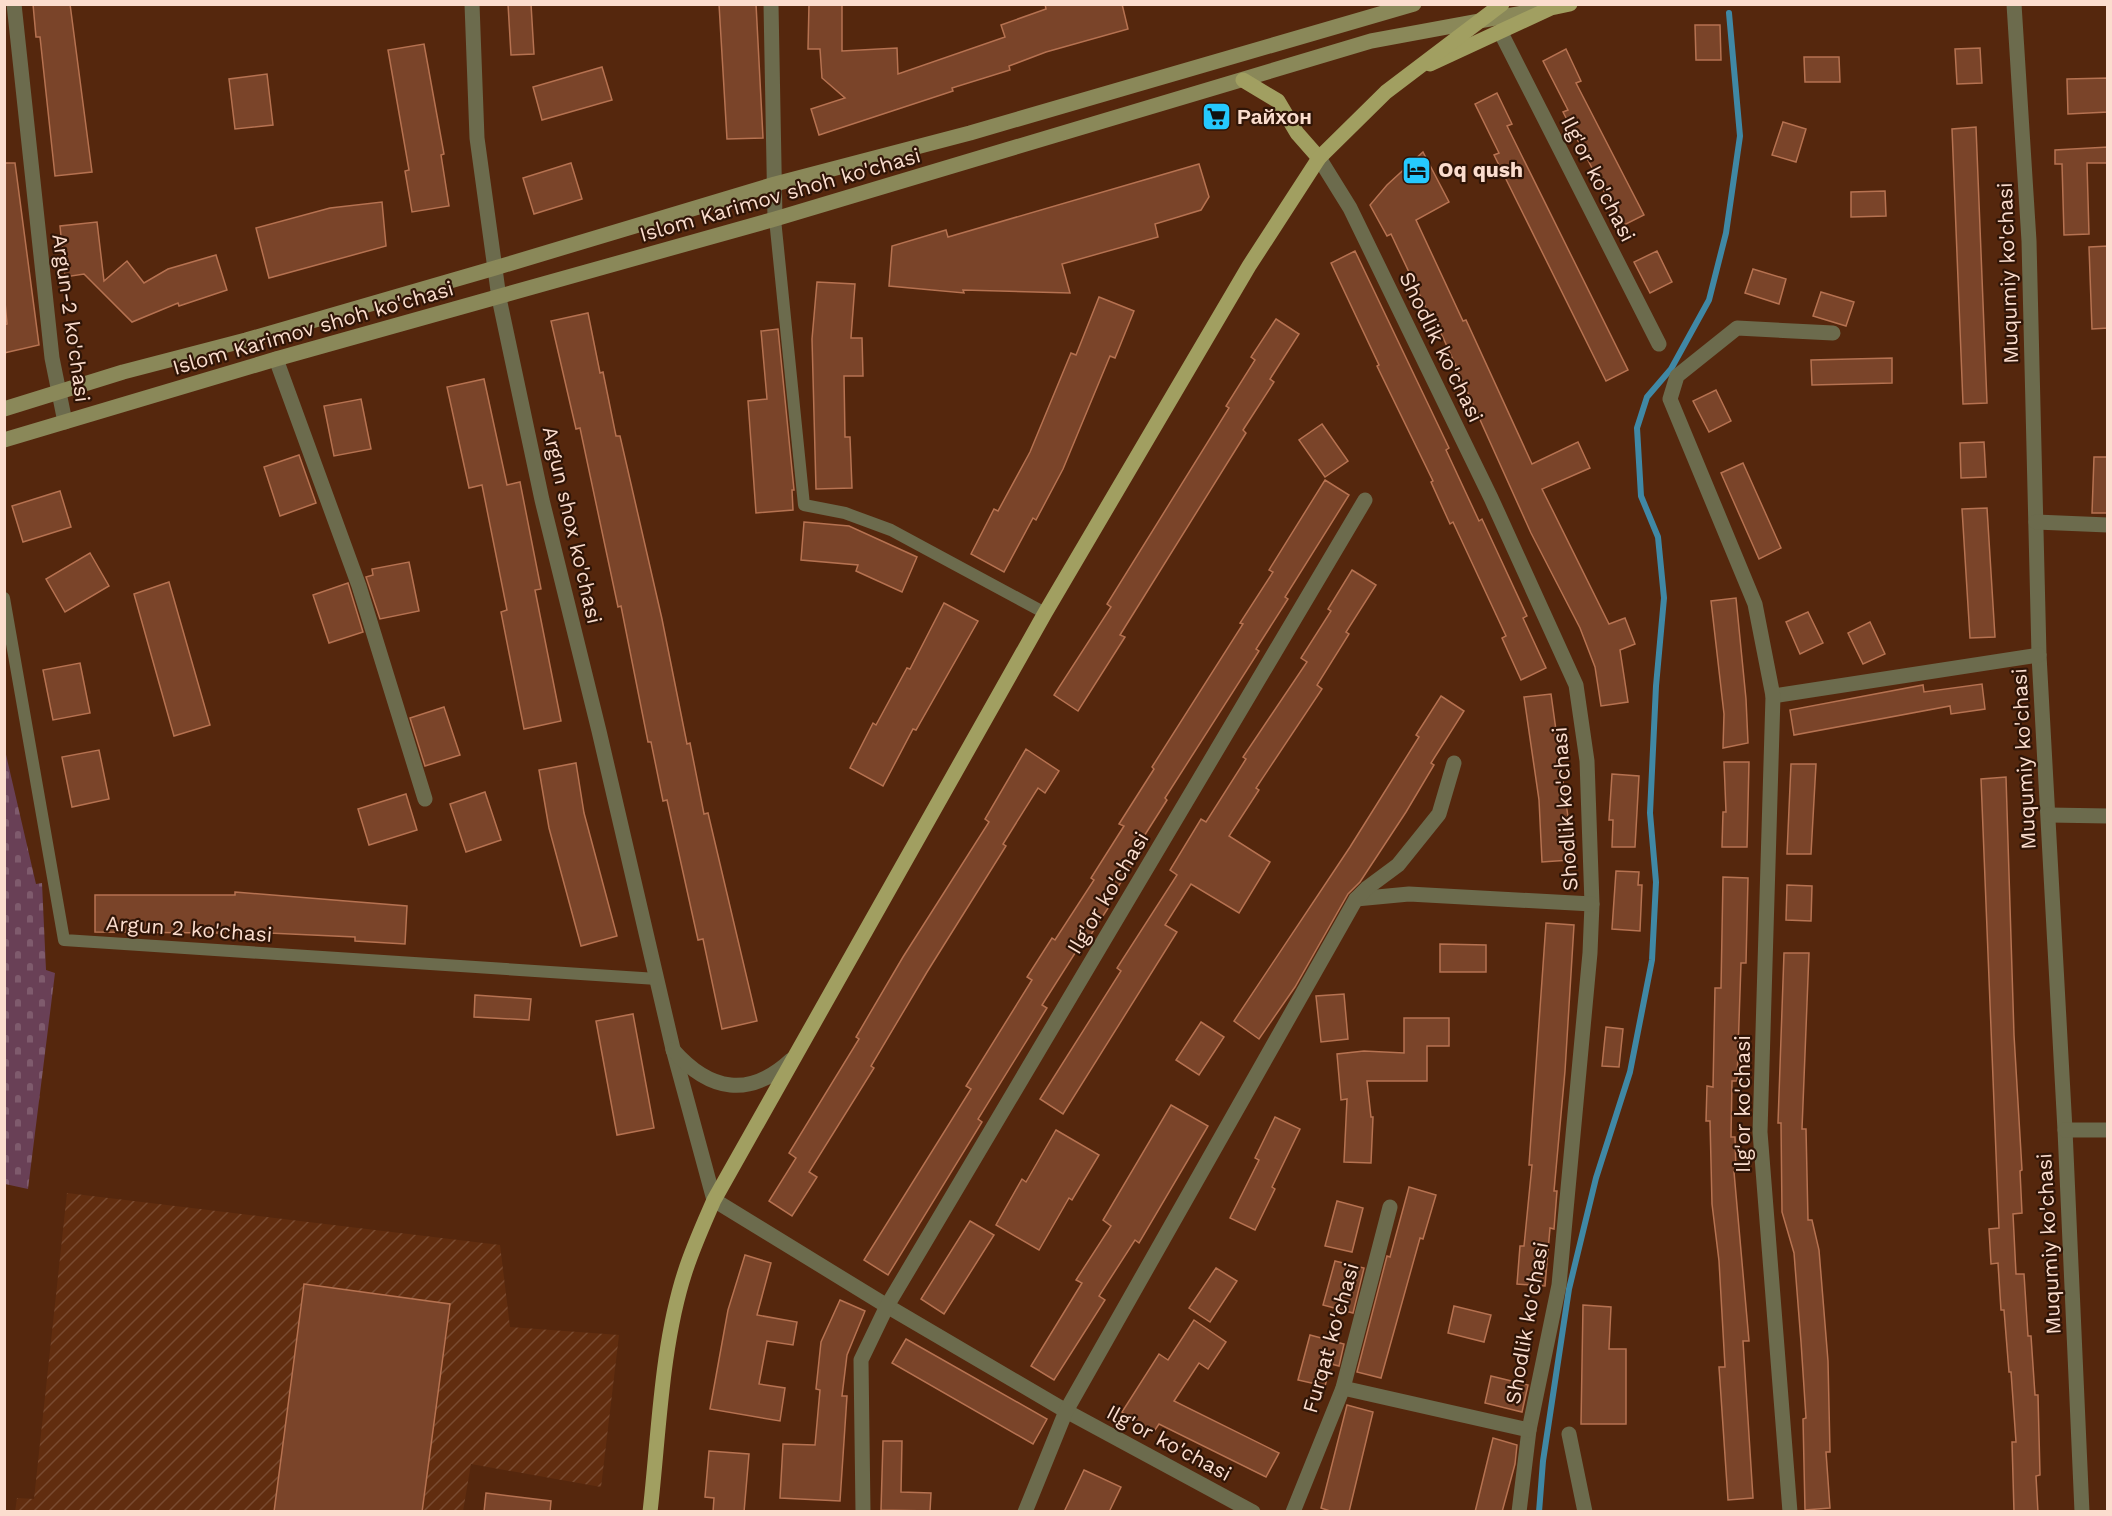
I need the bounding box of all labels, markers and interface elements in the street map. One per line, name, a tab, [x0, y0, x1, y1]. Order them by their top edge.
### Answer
supermarket icon: Райхон	[1200, 101, 1232, 133]
place label: Райхон	[1237, 104, 1312, 129]
street label: Ilg'or ko'chasi	[1556, 112, 1641, 246]
street label: Islom Karimov shoh ko'chasi	[636, 142, 923, 247]
hotel icon: Oq qush	[1401, 154, 1433, 186]
place label: Oq qush	[1438, 157, 1523, 182]
street label: Muqumiy ko'chasi	[1992, 182, 2023, 364]
street label: Argun-2 ko'chasi	[47, 232, 96, 404]
street label: Shodlik ko'chasi	[1394, 267, 1489, 426]
street label: Islom Karimov shoh ko'chasi	[169, 275, 456, 380]
street label: Argun shox ko'chasi	[538, 424, 607, 626]
street label: Muqumiy ko'chasi	[2006, 668, 2041, 850]
street label: Shodlik ko'chasi	[1546, 726, 1583, 892]
street label: Ilg'or ko'chasi	[1061, 827, 1154, 958]
street label: Argun 2 ko'chasi	[105, 910, 273, 947]
street label: Ilg'or ko'chasi	[1730, 1035, 1755, 1173]
street label: Muqumiy ko'chasi	[2031, 1153, 2066, 1335]
street label: Shodlik ko'chasi	[1500, 1240, 1553, 1406]
street label: Furqat ko'chasi	[1297, 1260, 1364, 1416]
street label: Ilg'or ko'chasi	[1103, 1399, 1236, 1486]

